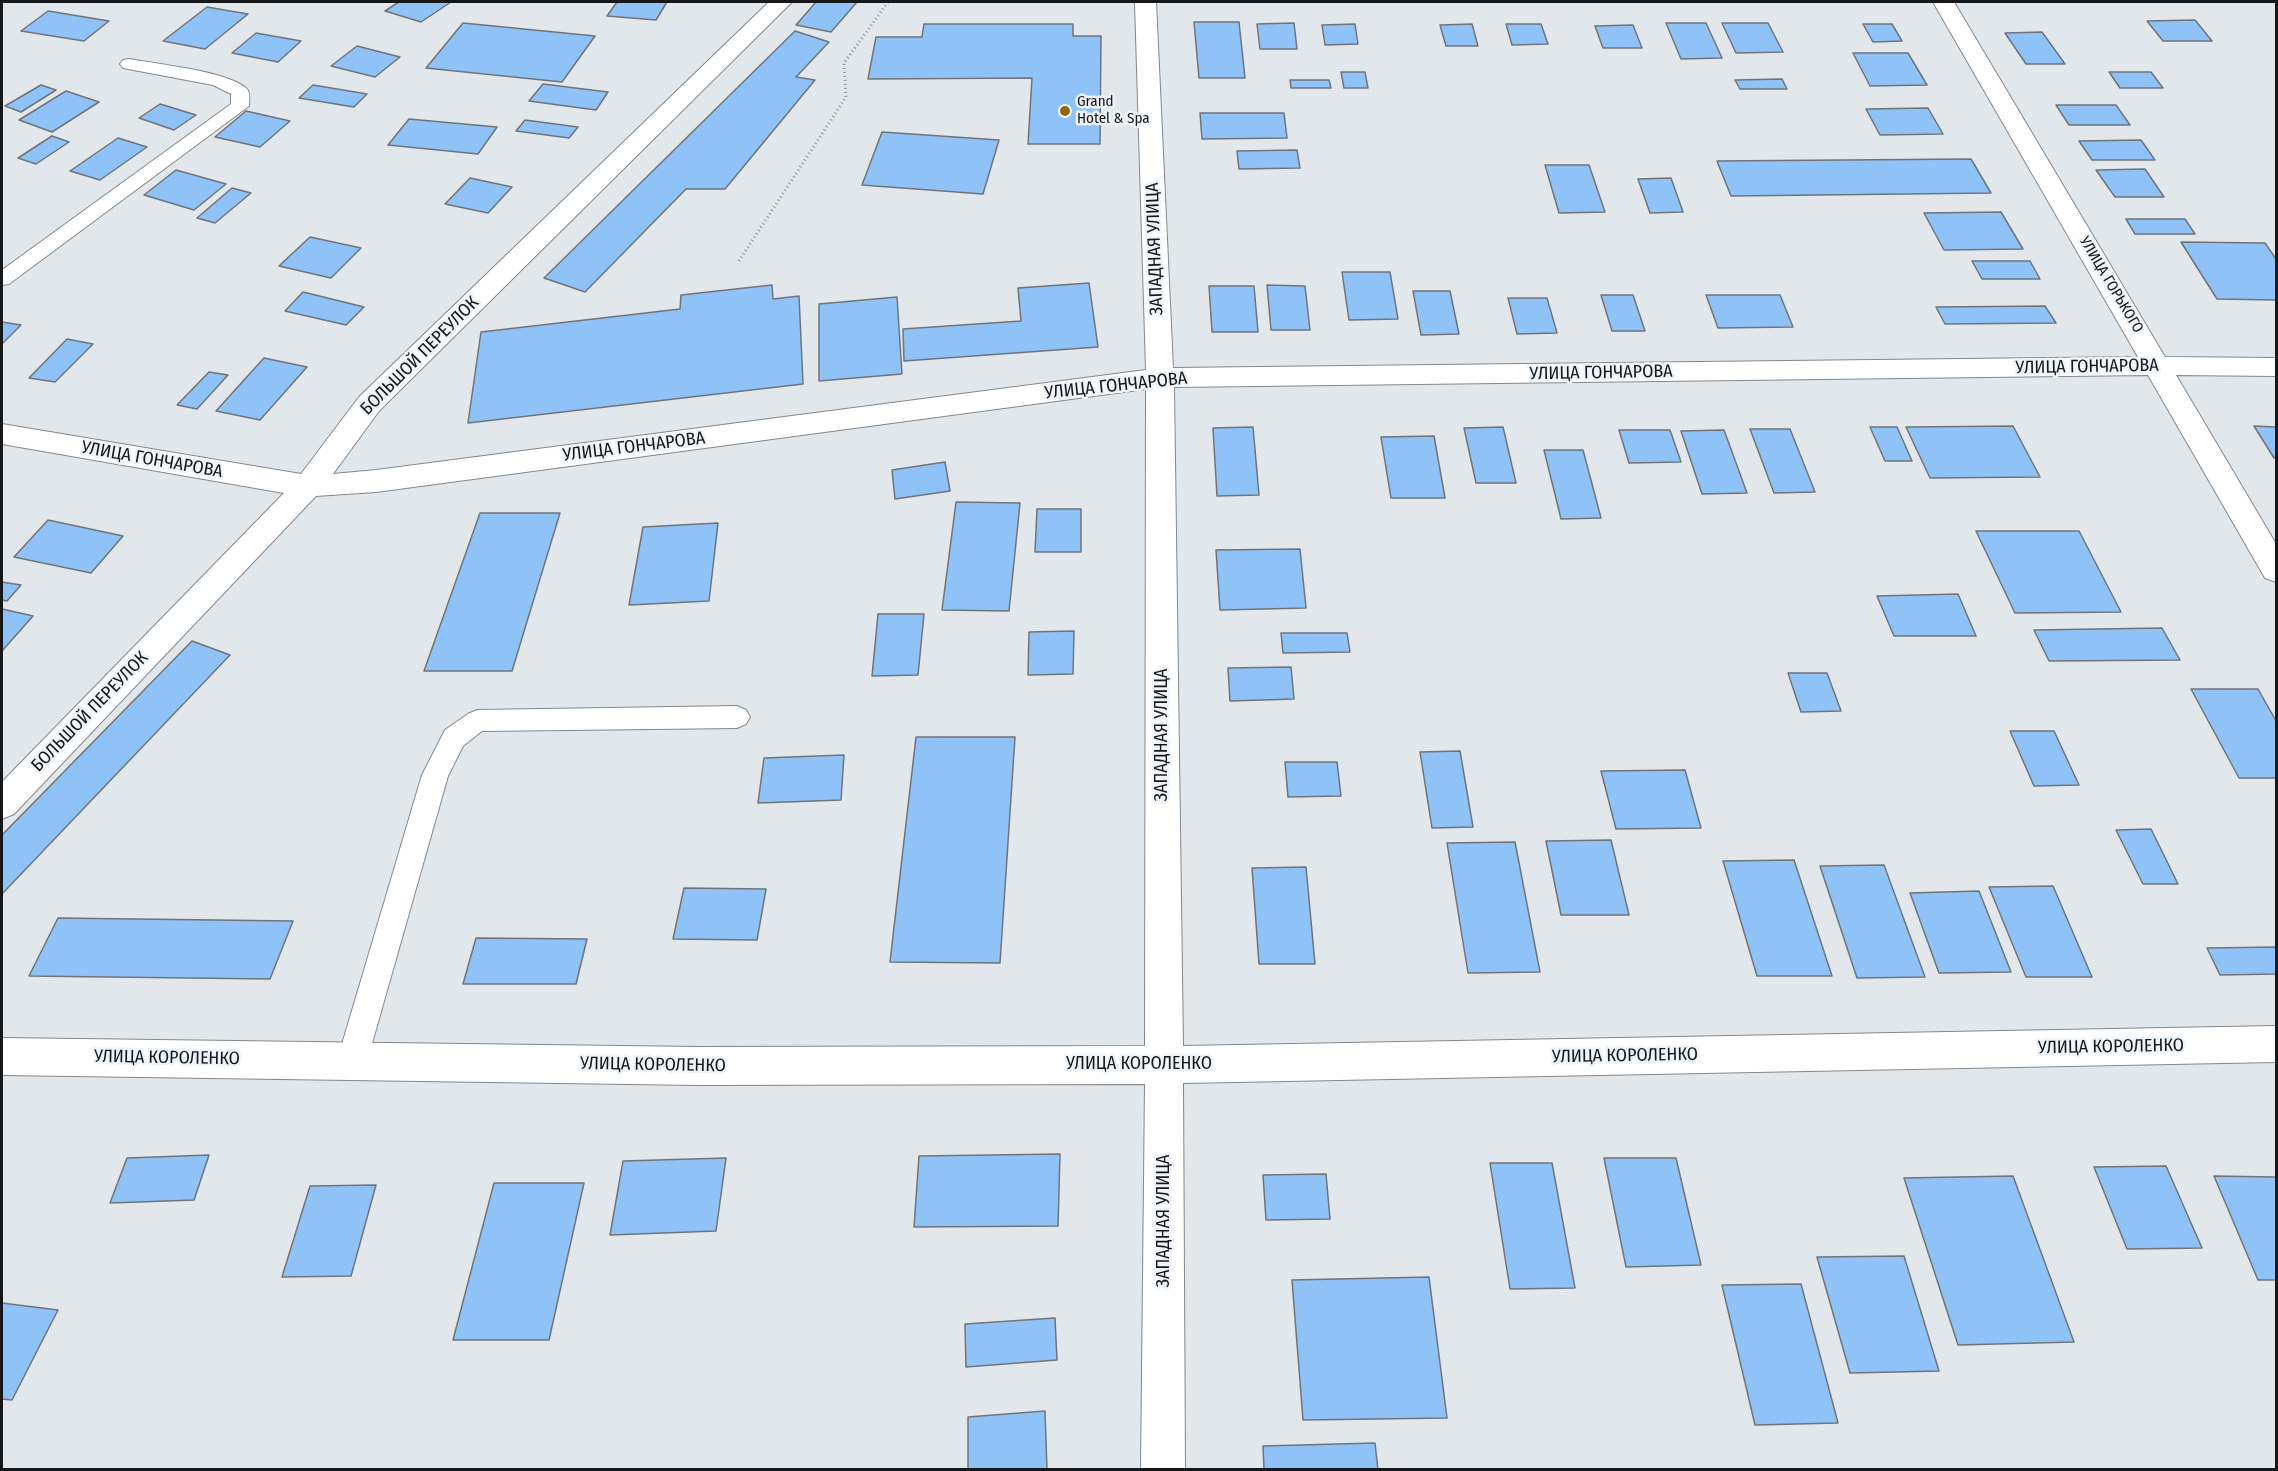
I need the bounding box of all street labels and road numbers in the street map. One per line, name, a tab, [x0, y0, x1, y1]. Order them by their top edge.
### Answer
street label: ЗАПАДНАЯ УЛИЦА	[1142, 182, 1168, 316]
street label: УЛИЦА ГОРЬКОГО	[2075, 234, 2147, 336]
street label: БОЛЬШОЙ ПЕРЕУЛОК	[356, 292, 484, 420]
street label: УЛИЦА ГОНЧАРОВА	[2015, 355, 2159, 379]
street label: УЛИЦА ГОНЧАРОВА	[1529, 361, 1673, 385]
street label: УЛИЦА ГОНЧАРОВА	[1044, 368, 1188, 404]
street label: УЛИЦА ГОНЧАРОВА	[562, 428, 706, 466]
street label: УЛИЦА ГОНЧАРОВА	[80, 437, 224, 483]
street label: БОЛЬШОЙ ПЕРЕУЛОК	[27, 647, 153, 777]
street label: ЗАПАДНАЯ УЛИЦА	[1151, 669, 1173, 801]
street label: УЛИЦА КОРОЛЕНКО	[2038, 1035, 2184, 1059]
street label: УЛИЦА КОРОЛЕНКО	[1552, 1044, 1698, 1068]
street label: УЛИЦА КОРОЛЕНКО	[94, 1046, 240, 1070]
street label: УЛИЦА КОРОЛЕНКО	[580, 1053, 726, 1077]
street label: УЛИЦА КОРОЛЕНКО	[1066, 1053, 1212, 1075]
street label: ЗАПАДНАЯ УЛИЦА	[1153, 1155, 1175, 1287]

